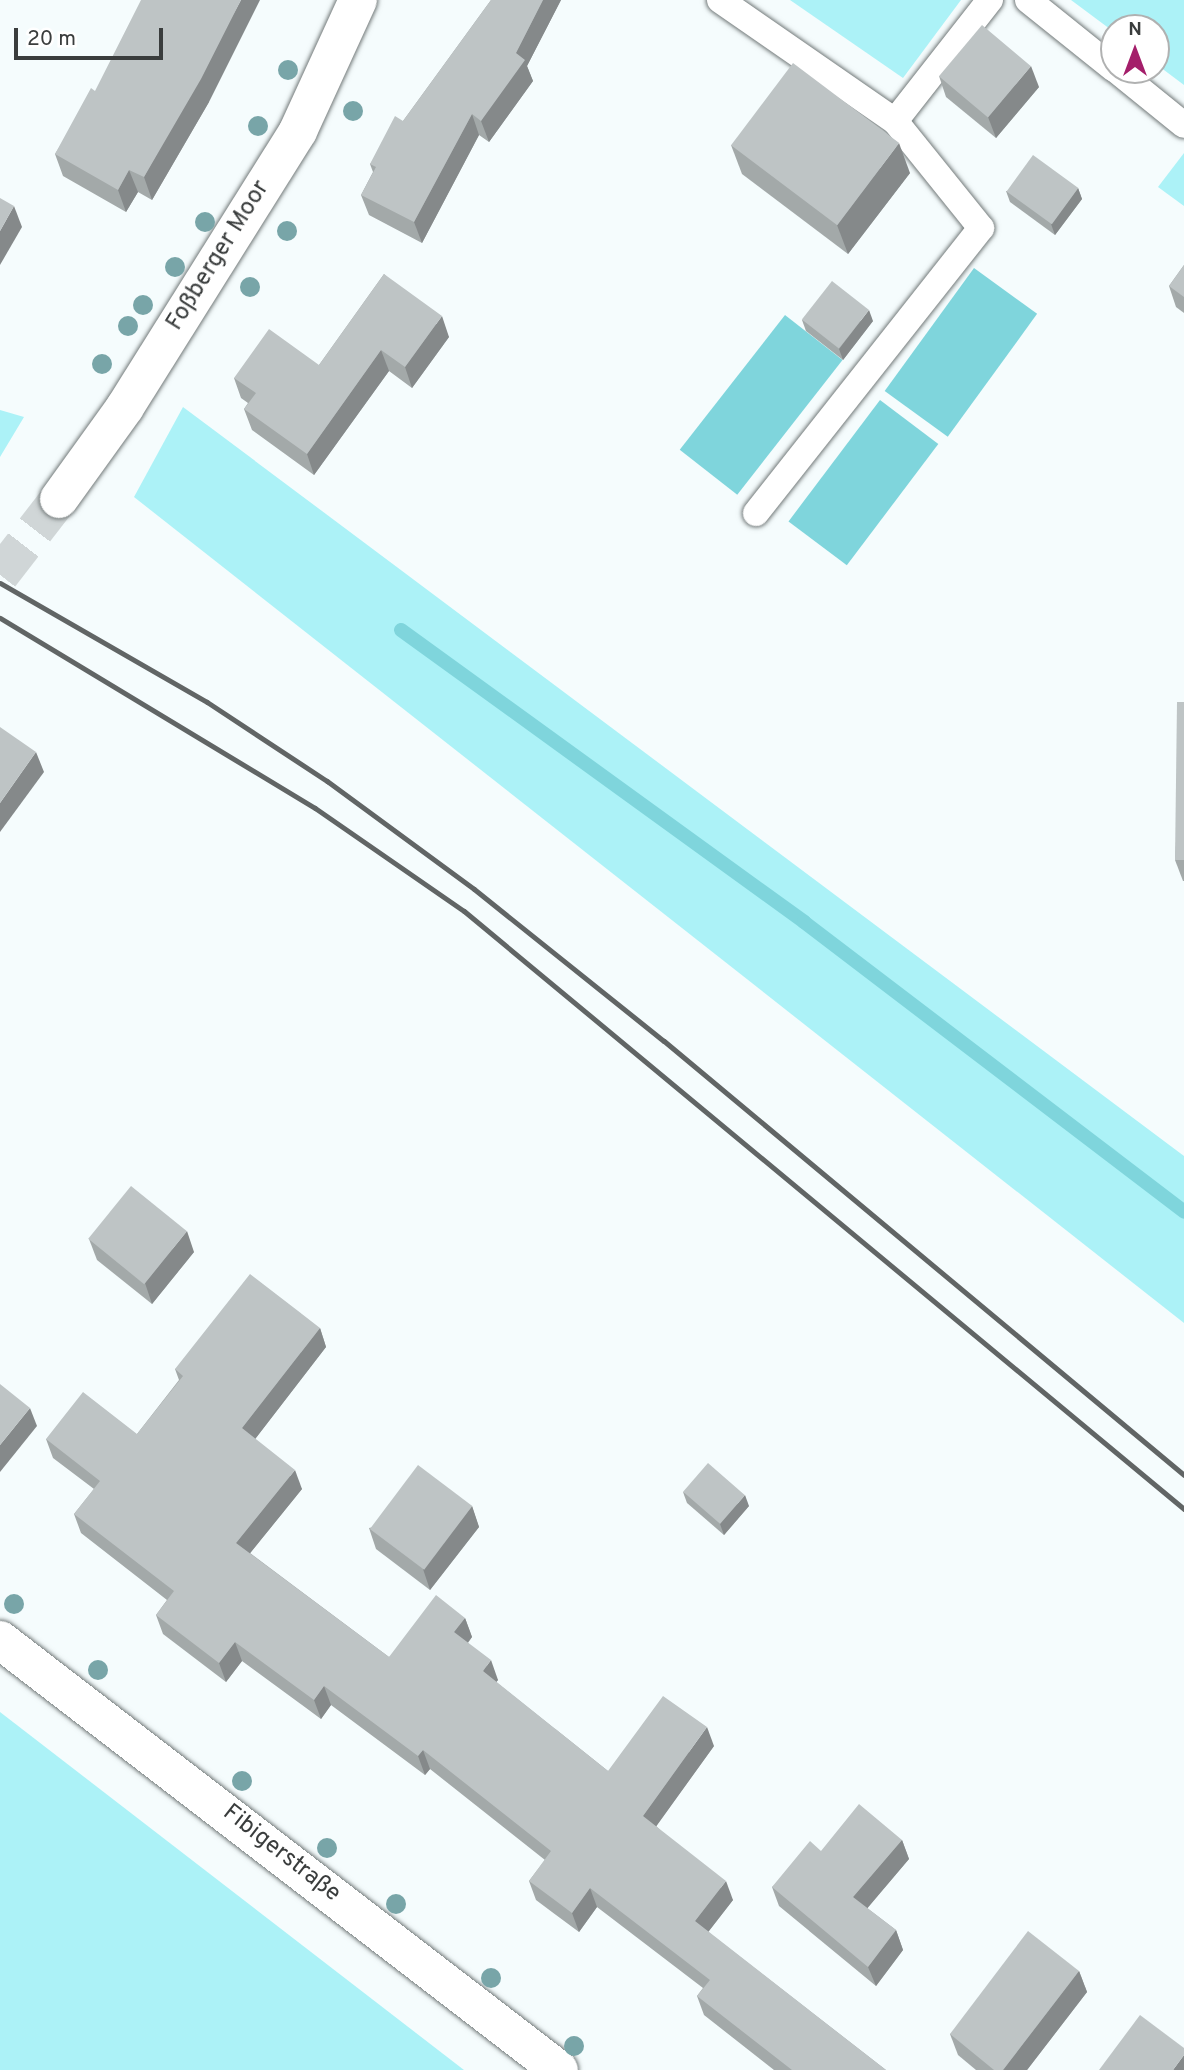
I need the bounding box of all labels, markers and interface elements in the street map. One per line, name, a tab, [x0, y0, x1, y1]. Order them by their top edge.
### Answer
scale bar	[18, 14, 166, 58]
north arrow	[1100, 14, 1170, 84]
text: N	[1128, 18, 1142, 42]
text: 20 m	[27, 26, 76, 53]
street label: Foßberger Moor	[161, 176, 277, 336]
street label: Fibigerstraße	[216, 1799, 346, 1909]

